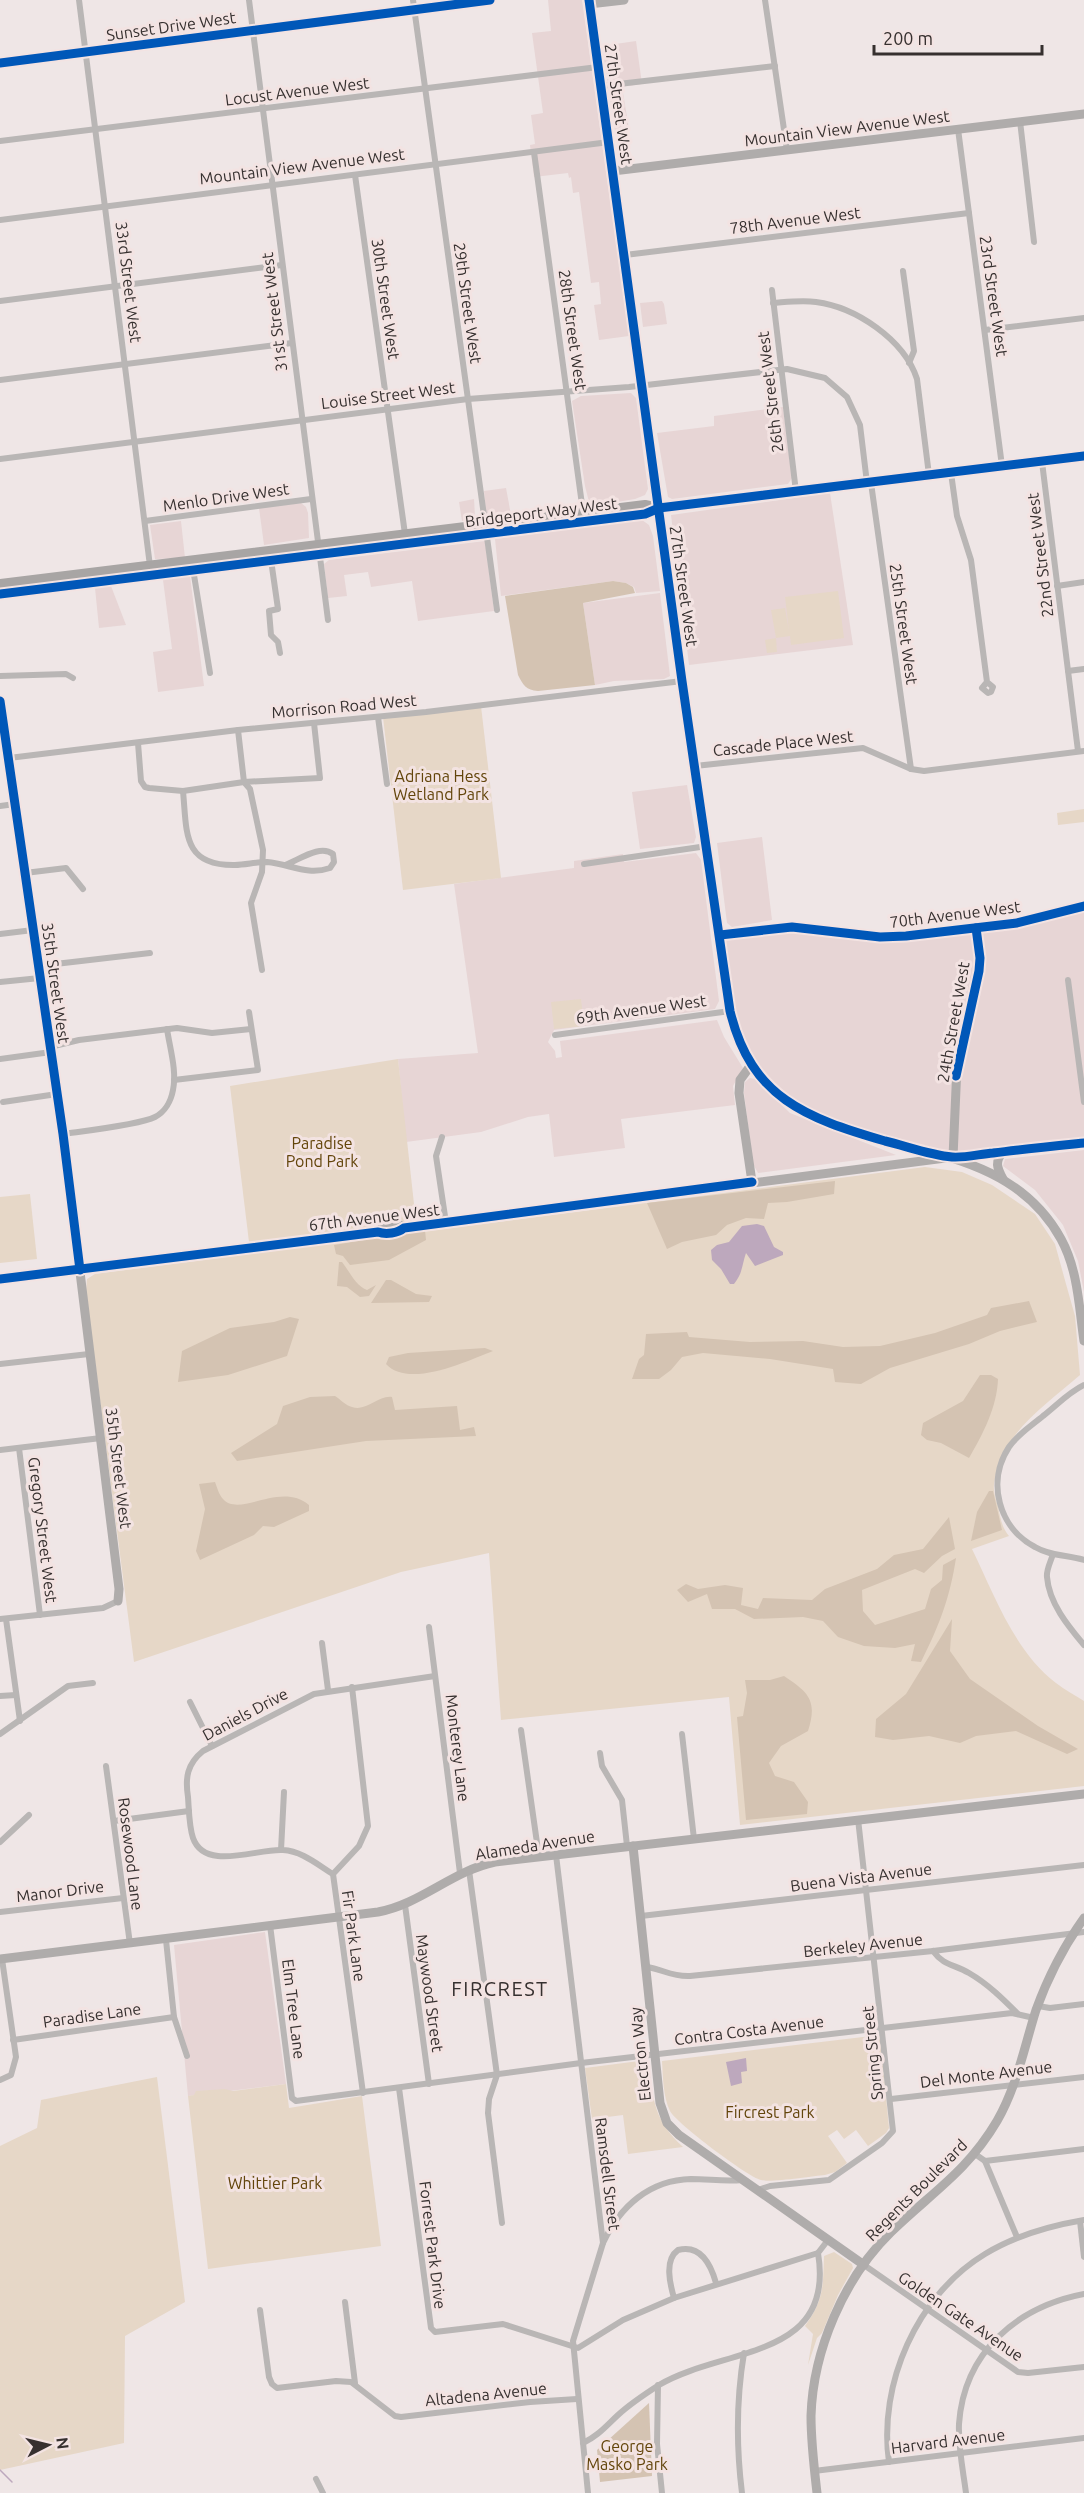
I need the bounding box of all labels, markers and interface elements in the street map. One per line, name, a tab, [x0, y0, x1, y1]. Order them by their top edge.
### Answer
street label: Sunset Drive West	[105, 8, 238, 44]
scale bar	[874, 18, 1042, 56]
text: 200 m	[883, 28, 933, 48]
street label: 27th Street West	[602, 42, 637, 166]
street label: Locust Avenue West	[224, 73, 371, 109]
street label: Mountain View Avenue West	[743, 106, 951, 150]
street label: Mountain View Avenue West	[198, 144, 406, 188]
street label: 78th Avenue West	[729, 203, 862, 237]
street label: 33rd Street West	[113, 220, 145, 344]
street label: 23rd Street West	[977, 234, 1012, 358]
street label: 30th Street West	[369, 237, 404, 361]
street label: 29th Street West	[451, 241, 486, 365]
street label: 31st Street West	[258, 251, 290, 373]
street label: 28th Street West	[556, 268, 591, 392]
street label: 26th Street West	[754, 330, 786, 454]
street label: Louise Street West	[320, 378, 457, 412]
street label: Menlo Drive West	[162, 479, 291, 515]
street label: 22nd Street West	[1023, 491, 1057, 618]
street label: Bridgeport Way West	[464, 494, 619, 530]
street label: 27th Street West	[667, 524, 702, 648]
street label: 25th Street West	[887, 562, 922, 686]
street label: Morrison Road West	[271, 691, 418, 721]
street label: Cascade Place West	[712, 727, 855, 759]
park label: Adriana Hess Wetland Park	[393, 767, 489, 803]
street label: 70th Avenue West	[889, 897, 1022, 931]
street label: 35th Street West	[39, 921, 74, 1045]
street label: 24th Street West	[934, 960, 973, 1084]
street label: 69th Avenue West	[575, 991, 708, 1027]
park label: Paradise Pond Park	[286, 1134, 358, 1170]
street label: 67th Avenue West	[308, 1200, 441, 1234]
street label: 35th Street West	[103, 1406, 135, 1530]
street label: Gregory Street West	[25, 1456, 61, 1605]
street label: Daniels Drive	[199, 1684, 291, 1744]
street label: Monterey Lane	[442, 1693, 474, 1803]
street label: Rosewood Lane	[115, 1797, 147, 1911]
street label: Alameda Avenue	[474, 1827, 596, 1863]
street label: Buena Vista Avenue	[789, 1859, 933, 1895]
street label: Manor Drive	[15, 1877, 105, 1905]
street label: Fir Park Lane	[339, 1889, 369, 1983]
street label: Berkeley Avenue	[802, 1930, 924, 1960]
street label: Maywood Street	[413, 1933, 447, 2054]
street label: Elm Tree Lane	[279, 1958, 309, 2060]
district label: FIRCREST	[451, 1977, 549, 2000]
street label: Paradise Lane	[42, 1999, 142, 2031]
street label: Spring Street	[858, 2004, 886, 2101]
street label: Electron Way	[626, 2006, 654, 2102]
street label: Contra Costa Avenue	[673, 2012, 825, 2048]
street label: Del Monte Avenue	[919, 2057, 1053, 2091]
park label: Fircrest Park	[725, 2103, 815, 2121]
street label: Ramsdell Street	[592, 2116, 624, 2232]
street label: Regents Boulevard	[862, 2136, 970, 2244]
park label: Whittier Park	[228, 2174, 322, 2192]
street label: Forrest Park Drive	[416, 2180, 450, 2310]
street label: Golden Gate Avenue	[895, 2268, 1027, 2364]
street label: Altadena Avenue	[424, 2379, 548, 2409]
north arrow	[18, 2415, 78, 2475]
street label: Harvard Avenue	[890, 2425, 1006, 2457]
text: N	[53, 2436, 73, 2450]
park label: George Masko Park	[586, 2437, 668, 2473]

